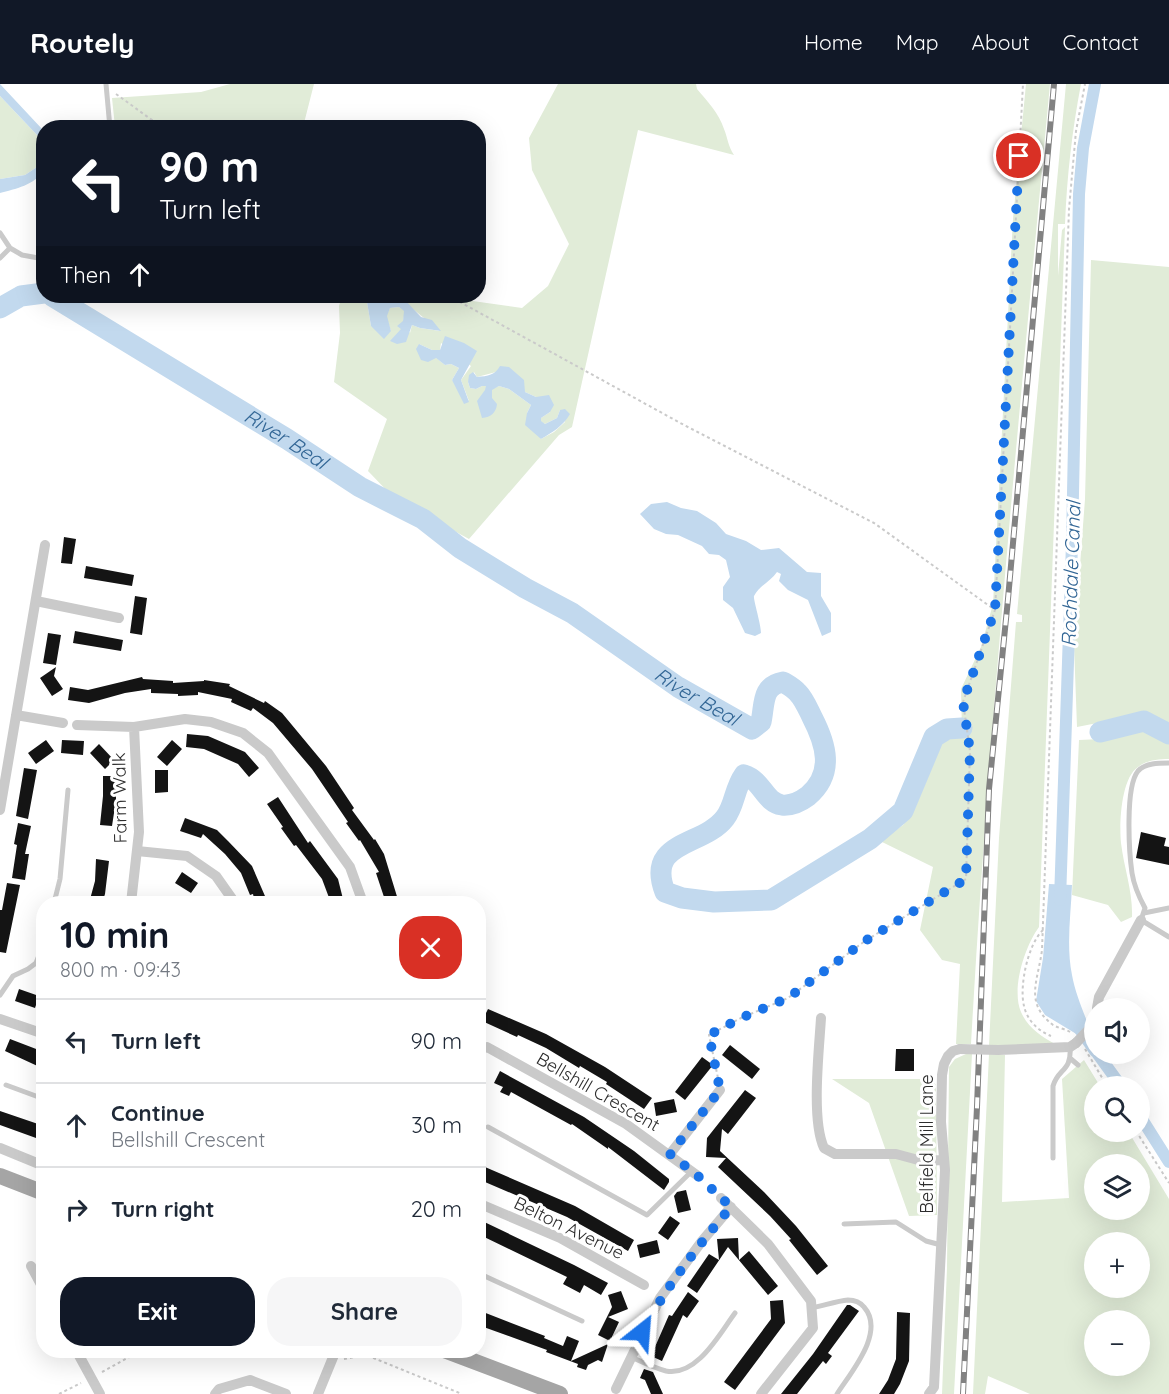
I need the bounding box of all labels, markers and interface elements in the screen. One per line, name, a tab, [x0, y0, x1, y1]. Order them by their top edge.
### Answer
text: Routely	[30, 25, 134, 60]
text: Home	[804, 29, 863, 55]
text: Map	[896, 29, 939, 55]
text: About	[972, 29, 1030, 55]
text: Contact	[1063, 29, 1139, 55]
pin	[993, 130, 1044, 181]
icon: arrive	[1002, 139, 1035, 172]
text: 90 m	[159, 140, 259, 193]
icon: left	[60, 144, 138, 222]
text: Turn left	[159, 192, 261, 226]
icon: ahead	[123, 258, 156, 291]
text: Then	[60, 261, 111, 289]
water label: River Beal	[240, 403, 334, 476]
water label: Rochdale Canal	[1055, 498, 1086, 647]
water label: River Beal	[650, 662, 746, 732]
street label: Farm Walk	[107, 752, 132, 844]
text: 10 min	[60, 912, 169, 957]
button: close	[399, 916, 462, 979]
text: 800 m · 09:43	[60, 957, 181, 982]
map controls	[1084, 998, 1150, 1376]
button: sound	[1084, 998, 1150, 1064]
icon: left	[60, 1025, 93, 1058]
text: Turn left	[111, 1027, 201, 1055]
text: 90 m	[411, 1027, 462, 1055]
street label: Bellshill Crescent	[532, 1047, 664, 1136]
street label: Belfield Mill Lane	[915, 1074, 938, 1214]
button: search	[1084, 1076, 1150, 1142]
text: Continue	[111, 1099, 205, 1127]
icon: ahead	[60, 1109, 93, 1142]
text: 30 m	[411, 1111, 462, 1139]
text: Bellshill Crescent	[111, 1127, 265, 1152]
button: layers	[1084, 1154, 1150, 1220]
street label: Belton Avenue	[510, 1191, 628, 1264]
icon: right	[60, 1193, 93, 1226]
text: Turn right	[111, 1195, 215, 1223]
text: 20 m	[411, 1195, 462, 1223]
button: +	[1084, 1232, 1150, 1298]
button: Exit	[60, 1277, 255, 1346]
button: Share	[267, 1277, 462, 1346]
position arrow	[610, 1300, 674, 1364]
button: −	[1084, 1310, 1150, 1376]

